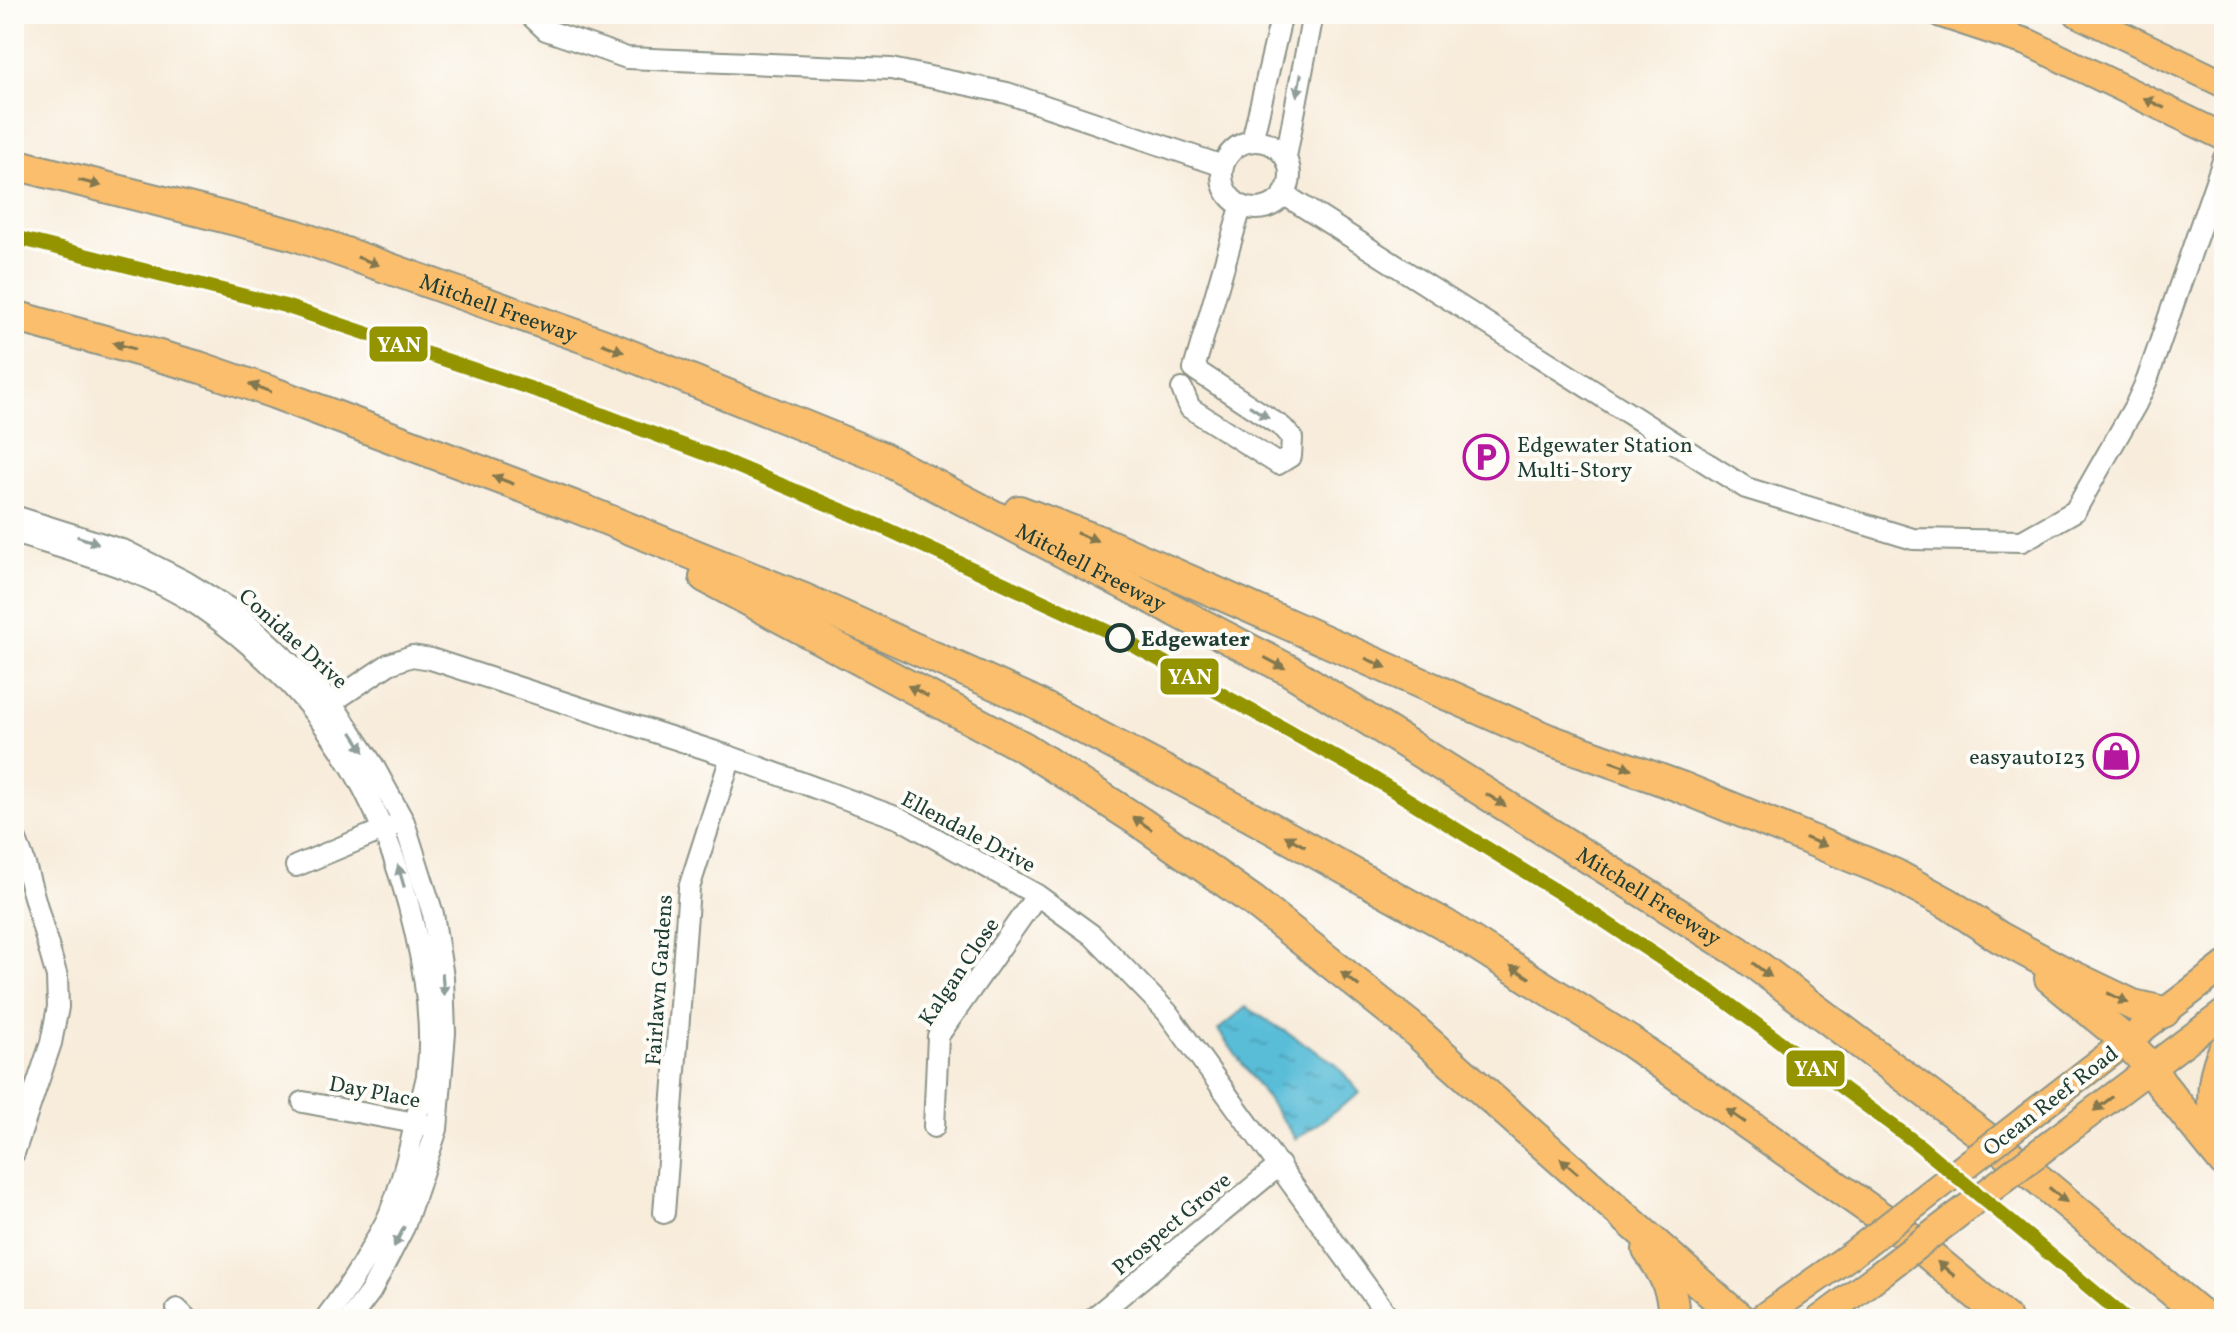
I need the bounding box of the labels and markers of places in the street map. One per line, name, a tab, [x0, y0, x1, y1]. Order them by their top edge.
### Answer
place label: Edgewater Station Multi-Story	[1517, 431, 1693, 487]
parking icon: Edgewater Station Multi-Story	[1462, 433, 1510, 481]
marker: Edgewater	[1106, 624, 1134, 652]
place label: Edgewater	[1141, 625, 1250, 656]
shop icon: easyauto123	[2092, 732, 2140, 780]
place label: easyauto123	[1969, 743, 2085, 774]

